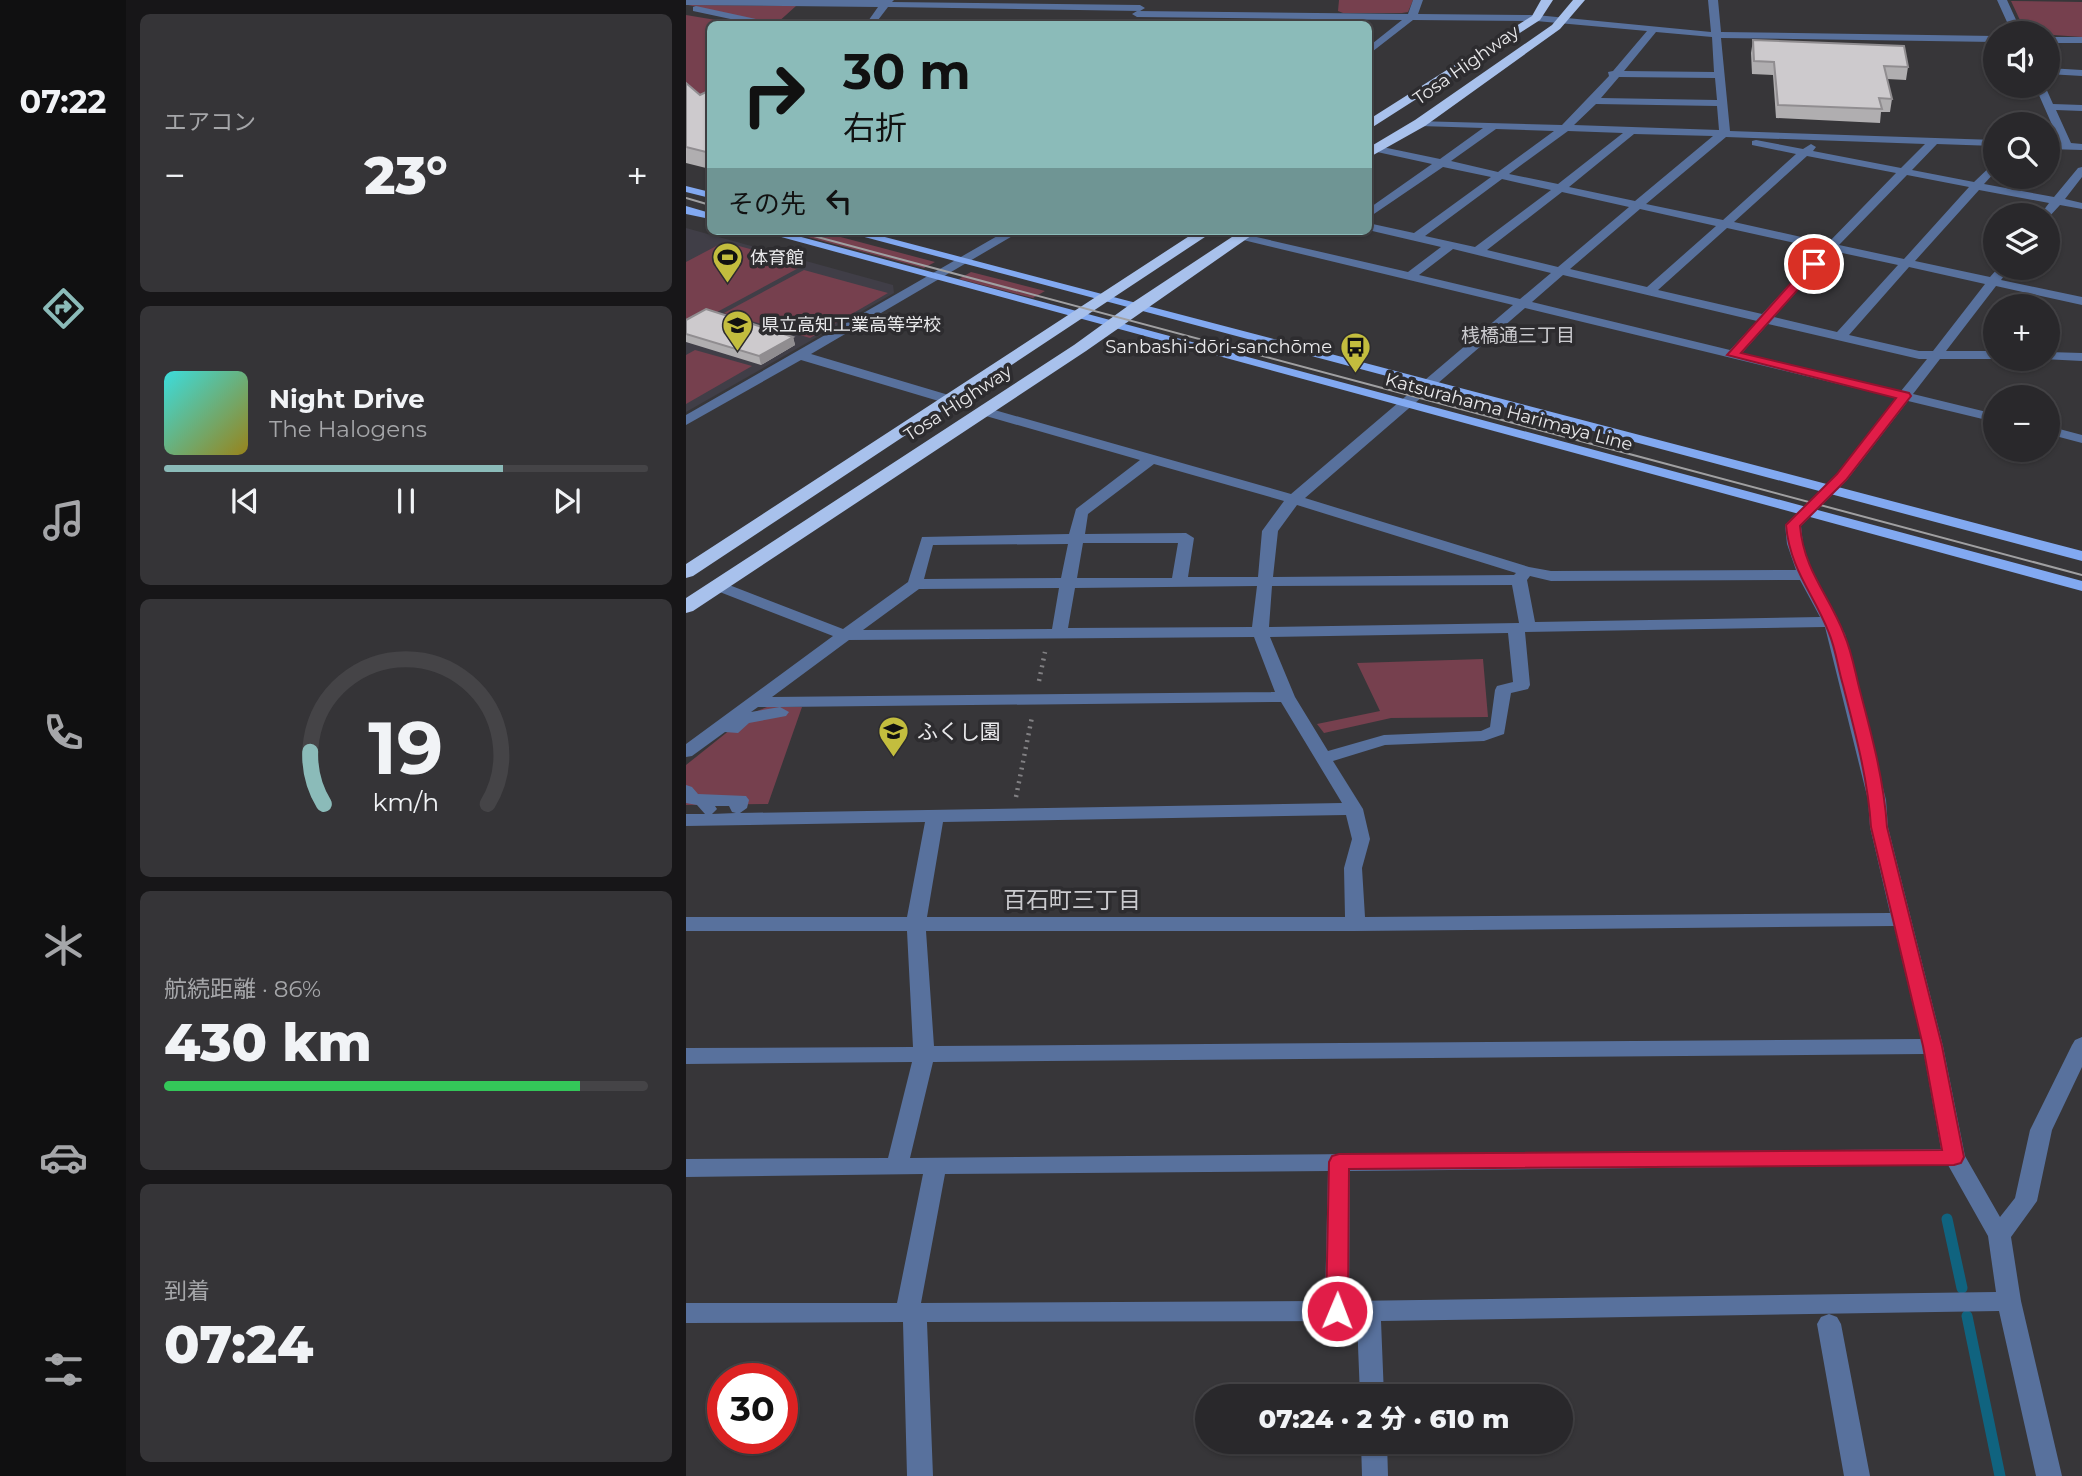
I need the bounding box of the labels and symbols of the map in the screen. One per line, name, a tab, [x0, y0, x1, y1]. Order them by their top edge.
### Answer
street label: Tosa Highway	[1409, 20, 1523, 110]
pin	[1784, 234, 1844, 294]
sports icon: 体育館	[710, 241, 744, 285]
place label: 体育館	[750, 247, 804, 269]
school or university icon: 県立高知工業高等学校	[721, 308, 755, 352]
place label: 県立高知工業高等学校	[761, 314, 941, 336]
district label: 桟橋通三丁目	[1461, 324, 1575, 347]
bus stop icon: Sanbashi-dōri-sanchōme	[1338, 330, 1372, 374]
place label: Sanbashi-dōri-sanchōme	[1105, 336, 1332, 358]
street label: Tosa Highway	[900, 360, 1016, 446]
street label: Katsurahama Harimaya Line	[1383, 368, 1635, 456]
school or university icon: ふくし園	[877, 714, 911, 758]
place label: ふくし園	[917, 719, 1001, 744]
district label: 百石町三丁目	[1003, 886, 1141, 914]
position arrow	[1300, 1274, 1374, 1348]
speed limit sign: 30	[707, 1363, 798, 1454]

